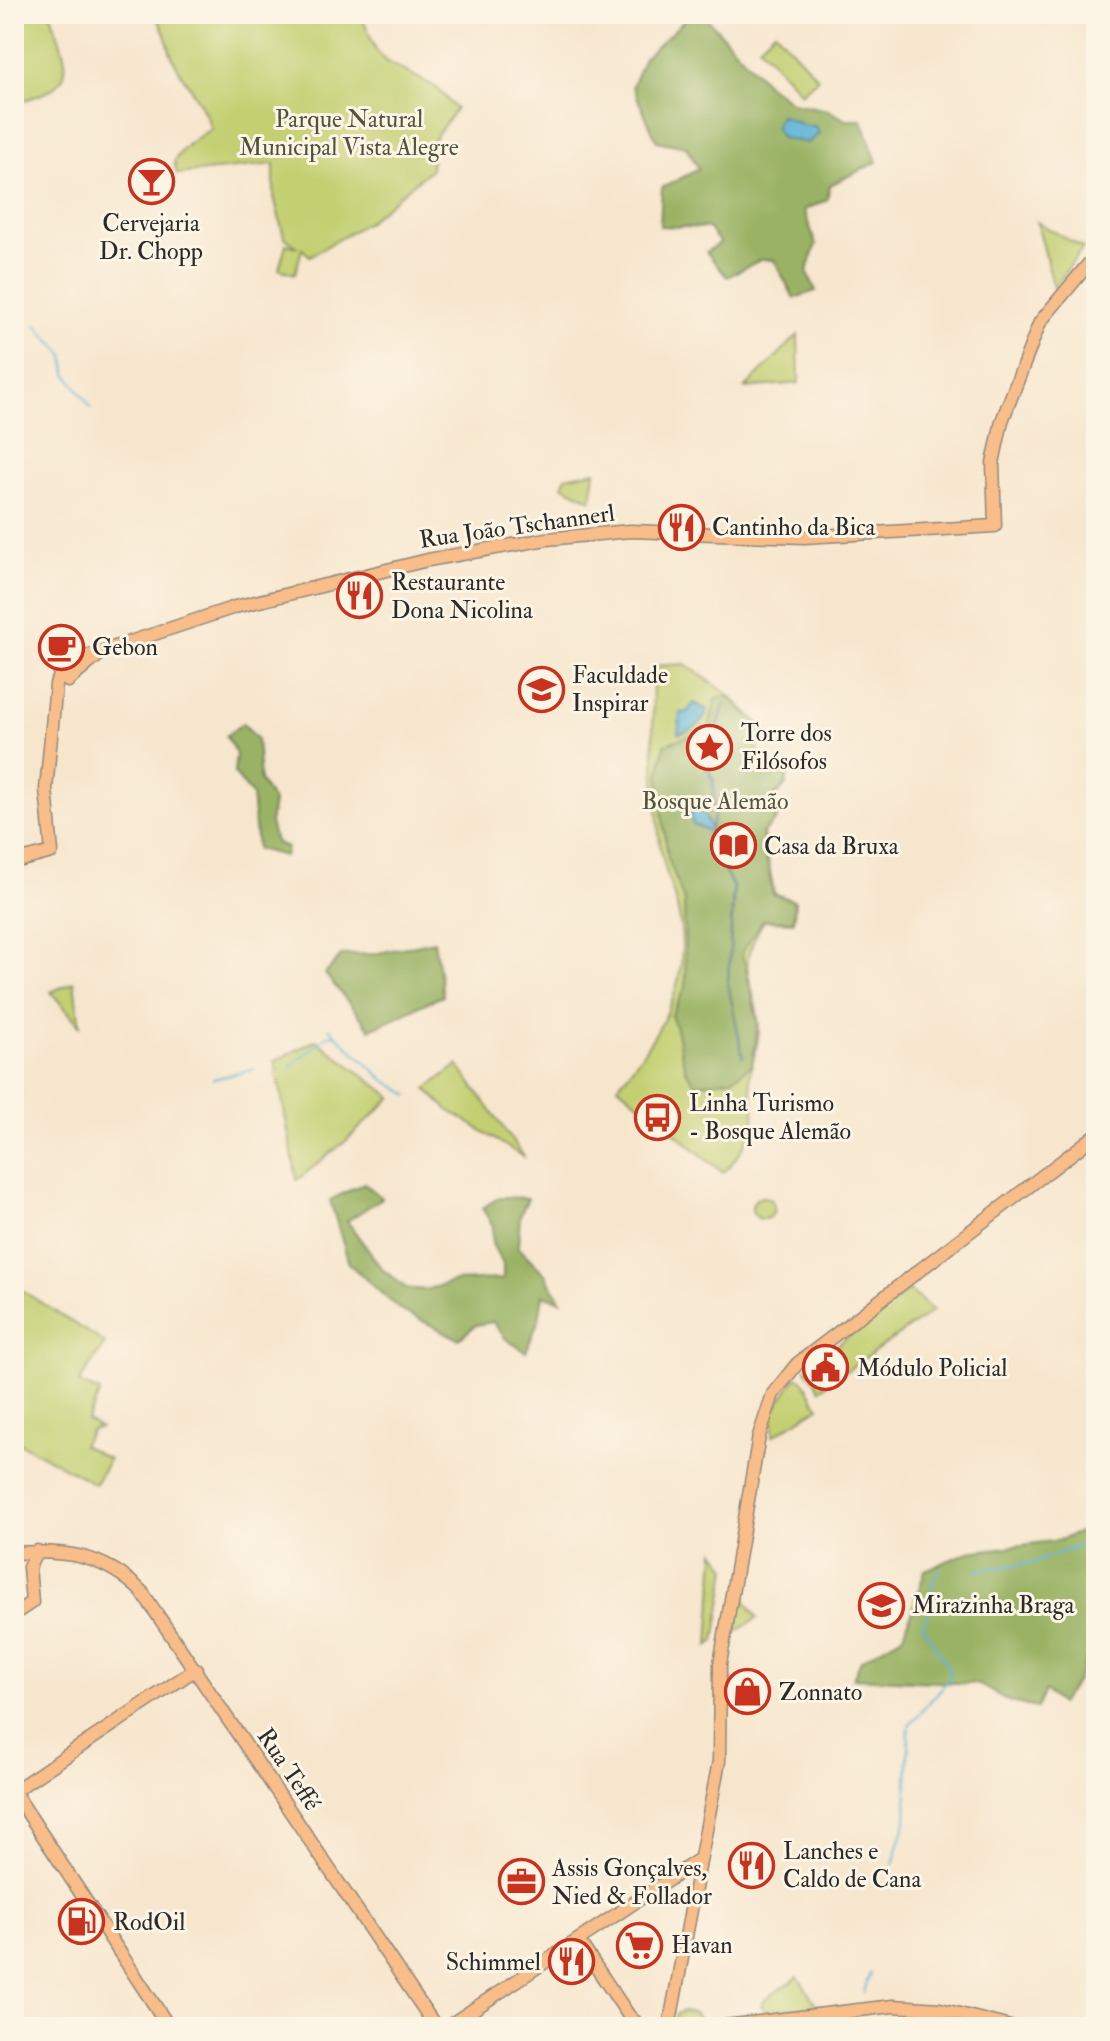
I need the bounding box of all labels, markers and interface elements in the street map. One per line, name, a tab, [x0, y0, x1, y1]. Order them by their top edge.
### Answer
park label: Parque Natural Municipal Vista Alegre	[239, 104, 459, 163]
bar icon: Cervejaria Dr. Chopp	[127, 157, 175, 205]
place label: Cervejaria Dr. Chopp	[99, 208, 203, 267]
street label: Rua João Tschannerl	[417, 497, 617, 556]
restaurant icon: Cantinho da Bica	[657, 503, 705, 551]
place label: Cantinho da Bica	[712, 512, 877, 543]
place label: Restaurante Dona Nicolina	[391, 567, 534, 626]
restaurant icon: Restaurante Dona Nicolina	[336, 572, 384, 620]
cafe icon: Gebon	[37, 623, 85, 671]
place label: Gebon	[92, 632, 158, 663]
place label: Faculdade Inspirar	[572, 660, 668, 719]
school or university icon: Faculdade Inspirar	[517, 665, 565, 713]
place label: Torre dos Filósofos	[741, 718, 832, 777]
place icon: Torre dos Filósofos	[686, 723, 734, 771]
park label: Bosque Alemão	[642, 786, 788, 817]
library icon: Casa da Bruxa	[709, 822, 757, 870]
place label: Casa da Bruxa	[764, 831, 900, 862]
place label: Linha Turismo - Bosque Alemão	[689, 1088, 851, 1147]
bus stop icon: Linha Turismo - Bosque Alemão	[634, 1093, 682, 1141]
public building icon: Módulo Policial	[802, 1344, 850, 1392]
place label: Módulo Policial	[857, 1353, 1008, 1384]
school or university icon: Mirazinha Braga	[857, 1581, 905, 1629]
place label: Mirazinha Braga	[912, 1590, 1076, 1621]
shop icon: Zonnato	[724, 1668, 772, 1716]
place label: Zonnato	[779, 1677, 862, 1708]
street label: Rua Teffé	[250, 1722, 328, 1817]
place label: Lanches e Caldo de Cana	[783, 1836, 922, 1895]
restaurant icon: Lanches e Caldo de Cana	[728, 1841, 776, 1889]
place label: Assis Gonçalves, Nied & Follador	[551, 1853, 712, 1912]
office icon: Assis Gonçalves, Nied & Follador	[497, 1858, 545, 1906]
fuel station icon: RodOil	[58, 1898, 106, 1946]
place label: RodOil	[113, 1907, 185, 1938]
supermarket icon: Havan	[616, 1921, 664, 1969]
place label: Havan	[671, 1930, 733, 1961]
restaurant icon: Schimmel	[548, 1938, 596, 1986]
place label: Schimmel	[446, 1947, 541, 1978]

